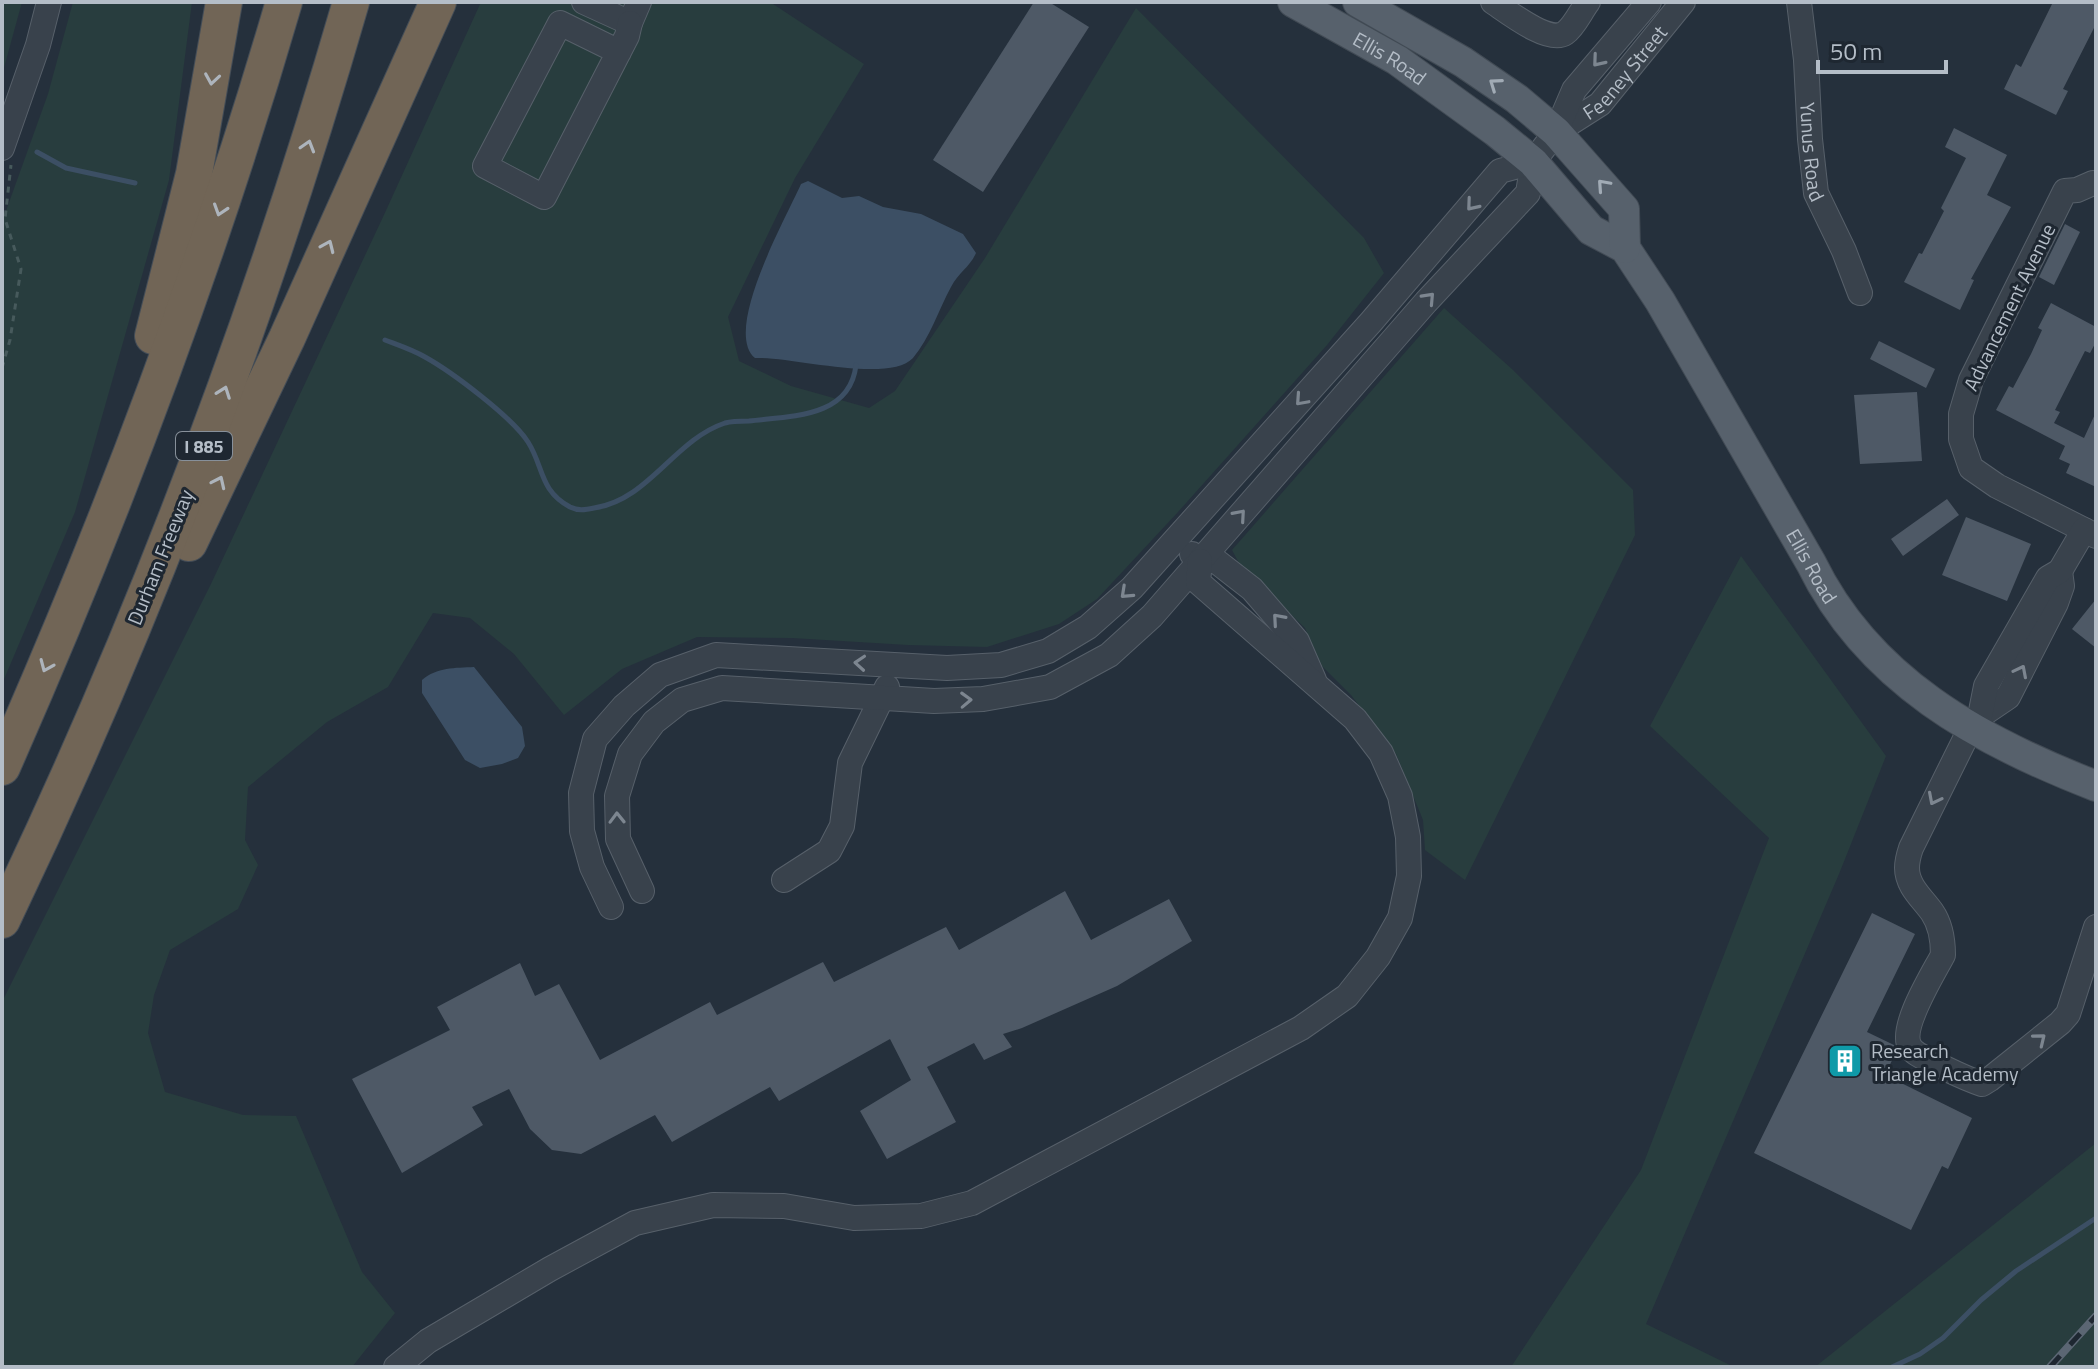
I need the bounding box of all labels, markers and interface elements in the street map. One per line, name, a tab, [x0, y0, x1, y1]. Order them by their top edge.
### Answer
street label: Feeney Street	[1576, 18, 1674, 127]
street label: Ellis Road	[1348, 23, 1433, 92]
scale bar	[1818, 24, 1946, 74]
text: 50 m	[1830, 33, 1882, 69]
one-way arrow	[1593, 52, 1608, 66]
one-way arrow	[204, 72, 221, 86]
one-way arrow	[1489, 79, 1503, 94]
street label: Yunus Road	[1793, 101, 1833, 206]
one-way arrow	[299, 140, 315, 154]
one-way arrow	[1598, 180, 1612, 194]
one-way arrow	[1467, 195, 1482, 210]
one-way arrow	[213, 203, 229, 217]
street label: Advancement Avenue	[1955, 218, 2063, 396]
one-way arrow	[318, 240, 334, 254]
one-way arrow	[1420, 293, 1434, 308]
one-way arrow	[214, 386, 231, 400]
one-way arrow	[1296, 391, 1311, 406]
road number: I 885	[176, 432, 232, 460]
one-way arrow	[209, 475, 225, 490]
street label: Durham Freeway	[119, 484, 201, 630]
one-way arrow	[1230, 510, 1245, 524]
street label: Ellis Road	[1779, 523, 1846, 610]
one-way arrow	[1121, 583, 1135, 598]
one-way arrow	[1273, 614, 1288, 629]
one-way arrow	[853, 655, 866, 672]
one-way arrow	[39, 658, 56, 672]
one-way arrow	[2011, 664, 2027, 679]
one-way arrow	[960, 691, 973, 708]
one-way arrow	[1928, 790, 1944, 805]
one-way arrow	[608, 811, 626, 824]
one-way arrow	[2031, 1034, 2045, 1049]
place label: Research Triangle Academy	[1871, 1035, 2019, 1089]
building icon: Research Triangle Academy	[1826, 1042, 1864, 1080]

